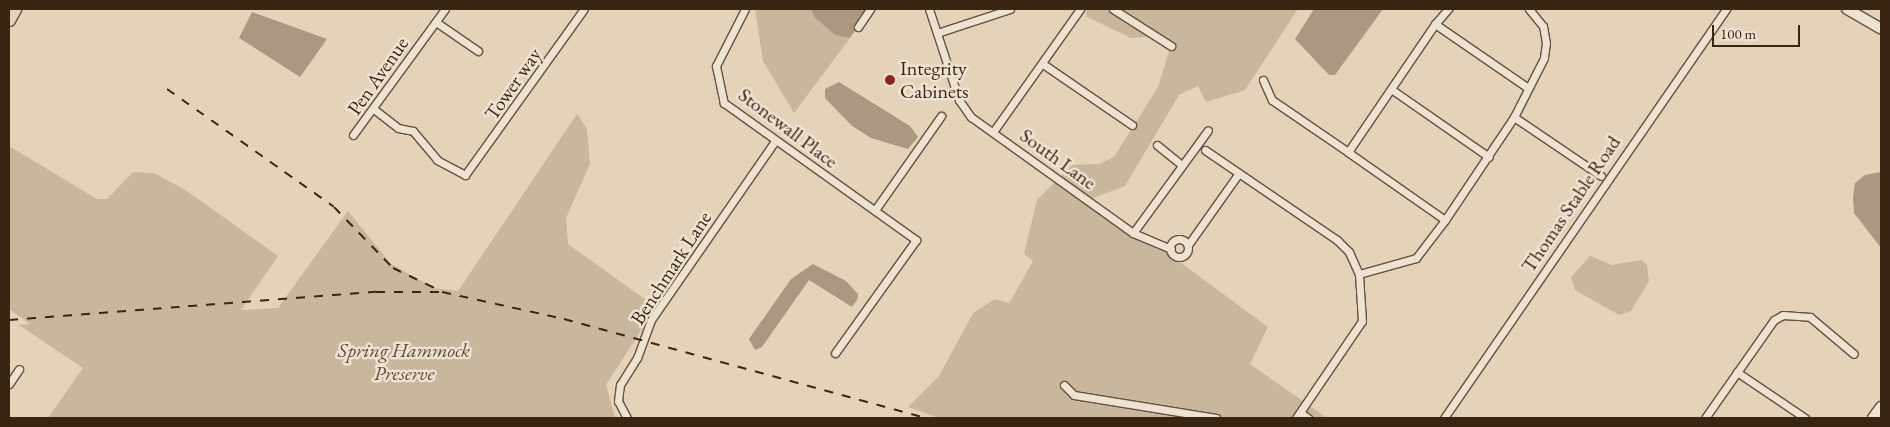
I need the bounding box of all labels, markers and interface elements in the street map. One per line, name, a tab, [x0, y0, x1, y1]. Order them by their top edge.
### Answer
scale bar	[1715, 15, 1802, 47]
text: 100 m	[1720, 24, 1756, 43]
street label: Pen Avenue	[342, 32, 414, 120]
street label: Tower way	[480, 43, 546, 125]
place label: Integrity Cabinets	[900, 56, 968, 103]
marker: Integrity Cabinets	[884, 74, 896, 86]
street label: Stonewall Place	[734, 83, 842, 173]
street label: South Lane	[1015, 123, 1101, 195]
street label: Thomas Stable Road	[1516, 131, 1626, 277]
street label: Benchmark Lane	[625, 207, 717, 329]
park label: Spring Hammock Preserve	[338, 338, 470, 385]

